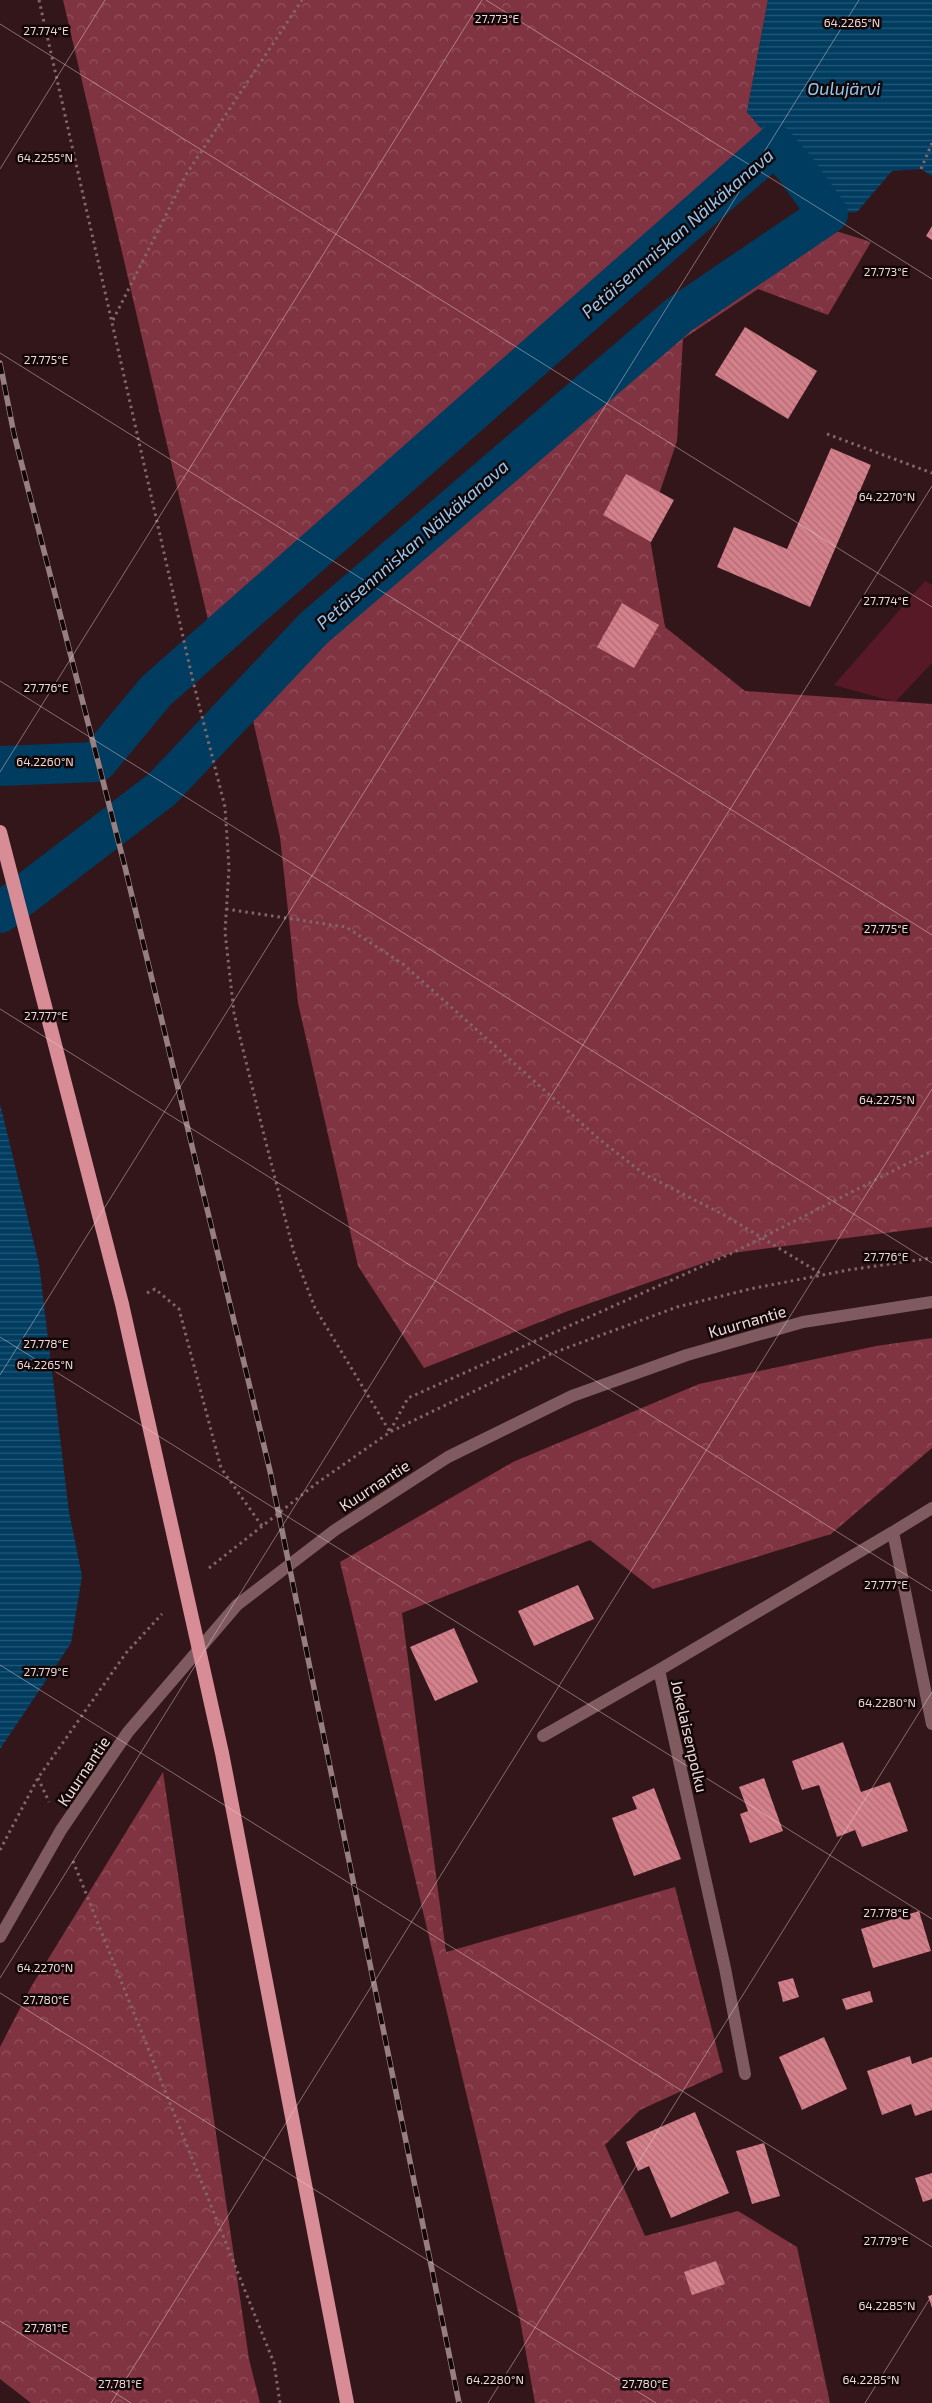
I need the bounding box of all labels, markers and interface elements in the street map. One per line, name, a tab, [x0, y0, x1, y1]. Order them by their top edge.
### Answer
text: 27.773°E	[475, 11, 520, 25]
text: 64.2265°N	[824, 15, 880, 29]
text: 27.774°E	[23, 23, 69, 37]
water label: Oulujärvi	[807, 77, 881, 99]
water label: Petäisennniskan Nälkäkanava	[576, 144, 778, 322]
text: 64.2255°N	[17, 150, 73, 164]
text: 27.773°E	[864, 264, 909, 278]
text: 27.775°E	[24, 352, 69, 366]
water label: Petäisennniskan Nälkäkanava	[311, 455, 513, 633]
text: 64.2270°N	[859, 489, 915, 503]
text: 27.774°E	[863, 593, 909, 607]
text: 27.776°E	[24, 680, 69, 694]
text: 64.2260°N	[16, 754, 74, 768]
text: 27.775°E	[864, 921, 909, 935]
text: 27.777°E	[24, 1008, 68, 1022]
text: 64.2275°N	[859, 1092, 915, 1106]
text: 27.776°E	[864, 1249, 909, 1263]
street label: Kuurnantie	[706, 1301, 788, 1341]
text: 27.778°E	[23, 1336, 69, 1350]
text: 64.2265°N	[17, 1357, 73, 1371]
street label: Kuurnantie	[335, 1455, 413, 1515]
text: 27.777°E	[864, 1577, 908, 1591]
text: 27.779°E	[24, 1664, 69, 1678]
street label: Jokelaisenpolku	[668, 1678, 712, 1794]
text: 64.2280°N	[858, 1695, 916, 1709]
street label: Kuurnantie	[53, 1732, 113, 1810]
text: 27.778°E	[863, 1905, 909, 1919]
text: 64.2270°N	[17, 1960, 73, 1974]
text: 27.780°E	[23, 1992, 69, 2006]
text: 27.779°E	[864, 2233, 909, 2247]
text: 64.2285°N	[858, 2298, 916, 2312]
text: 27.781°E	[24, 2320, 68, 2334]
text: 64.2280°N	[466, 2372, 524, 2386]
text: 64.2285°N	[842, 2372, 900, 2386]
text: 27.781°E	[98, 2376, 142, 2390]
text: 27.780°E	[622, 2376, 668, 2390]

